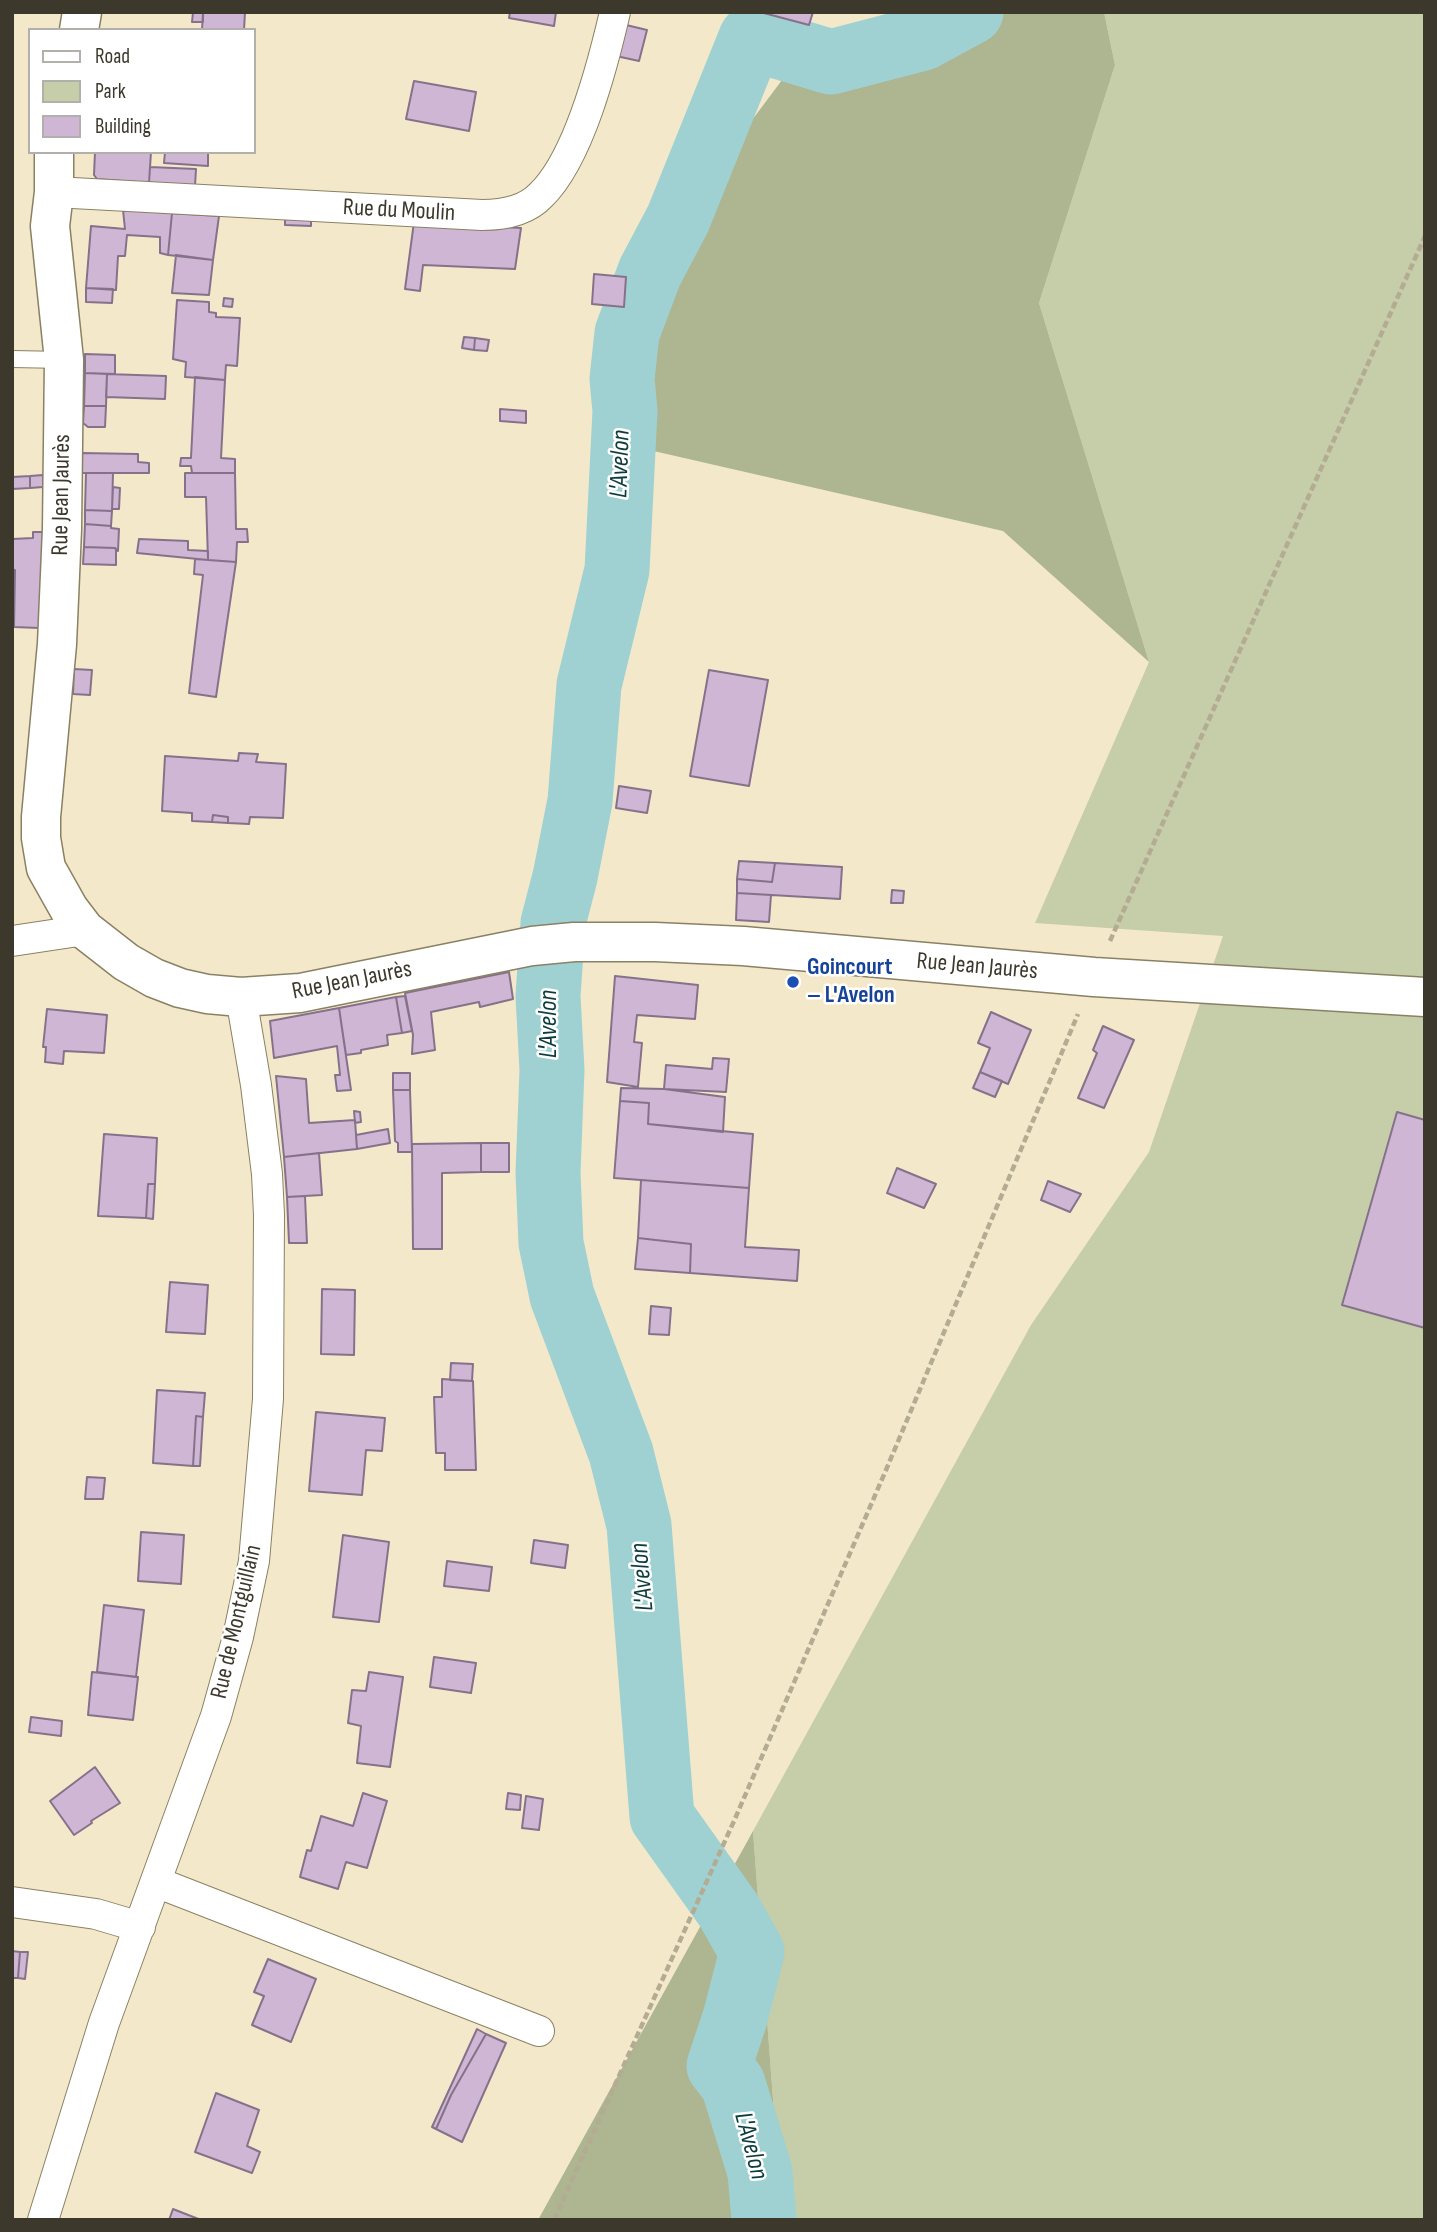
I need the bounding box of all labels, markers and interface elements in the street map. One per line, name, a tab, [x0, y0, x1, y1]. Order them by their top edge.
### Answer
legend	[28, 28, 256, 154]
text: Road	[95, 44, 130, 69]
text: Park	[95, 79, 126, 104]
text: Building	[95, 114, 151, 139]
street label: Rue du Moulin	[342, 194, 456, 228]
water label: L'Avelon	[604, 429, 638, 499]
street label: Rue Jean Jaurès	[47, 434, 77, 556]
street label: Rue Jean Jaurès	[915, 947, 1039, 987]
place label: Goincourt – L'Avelon	[807, 954, 895, 1010]
street label: Rue Jean Jaurès	[290, 955, 414, 1007]
marker: Goincourt – L'Avelon	[785, 974, 801, 990]
water label: L'Avelon	[533, 990, 565, 1058]
street label: Rue de Montguillain	[205, 1542, 269, 1702]
water label: L'Avelon	[624, 1542, 662, 1612]
water label: L'Avelon	[726, 2109, 774, 2183]

